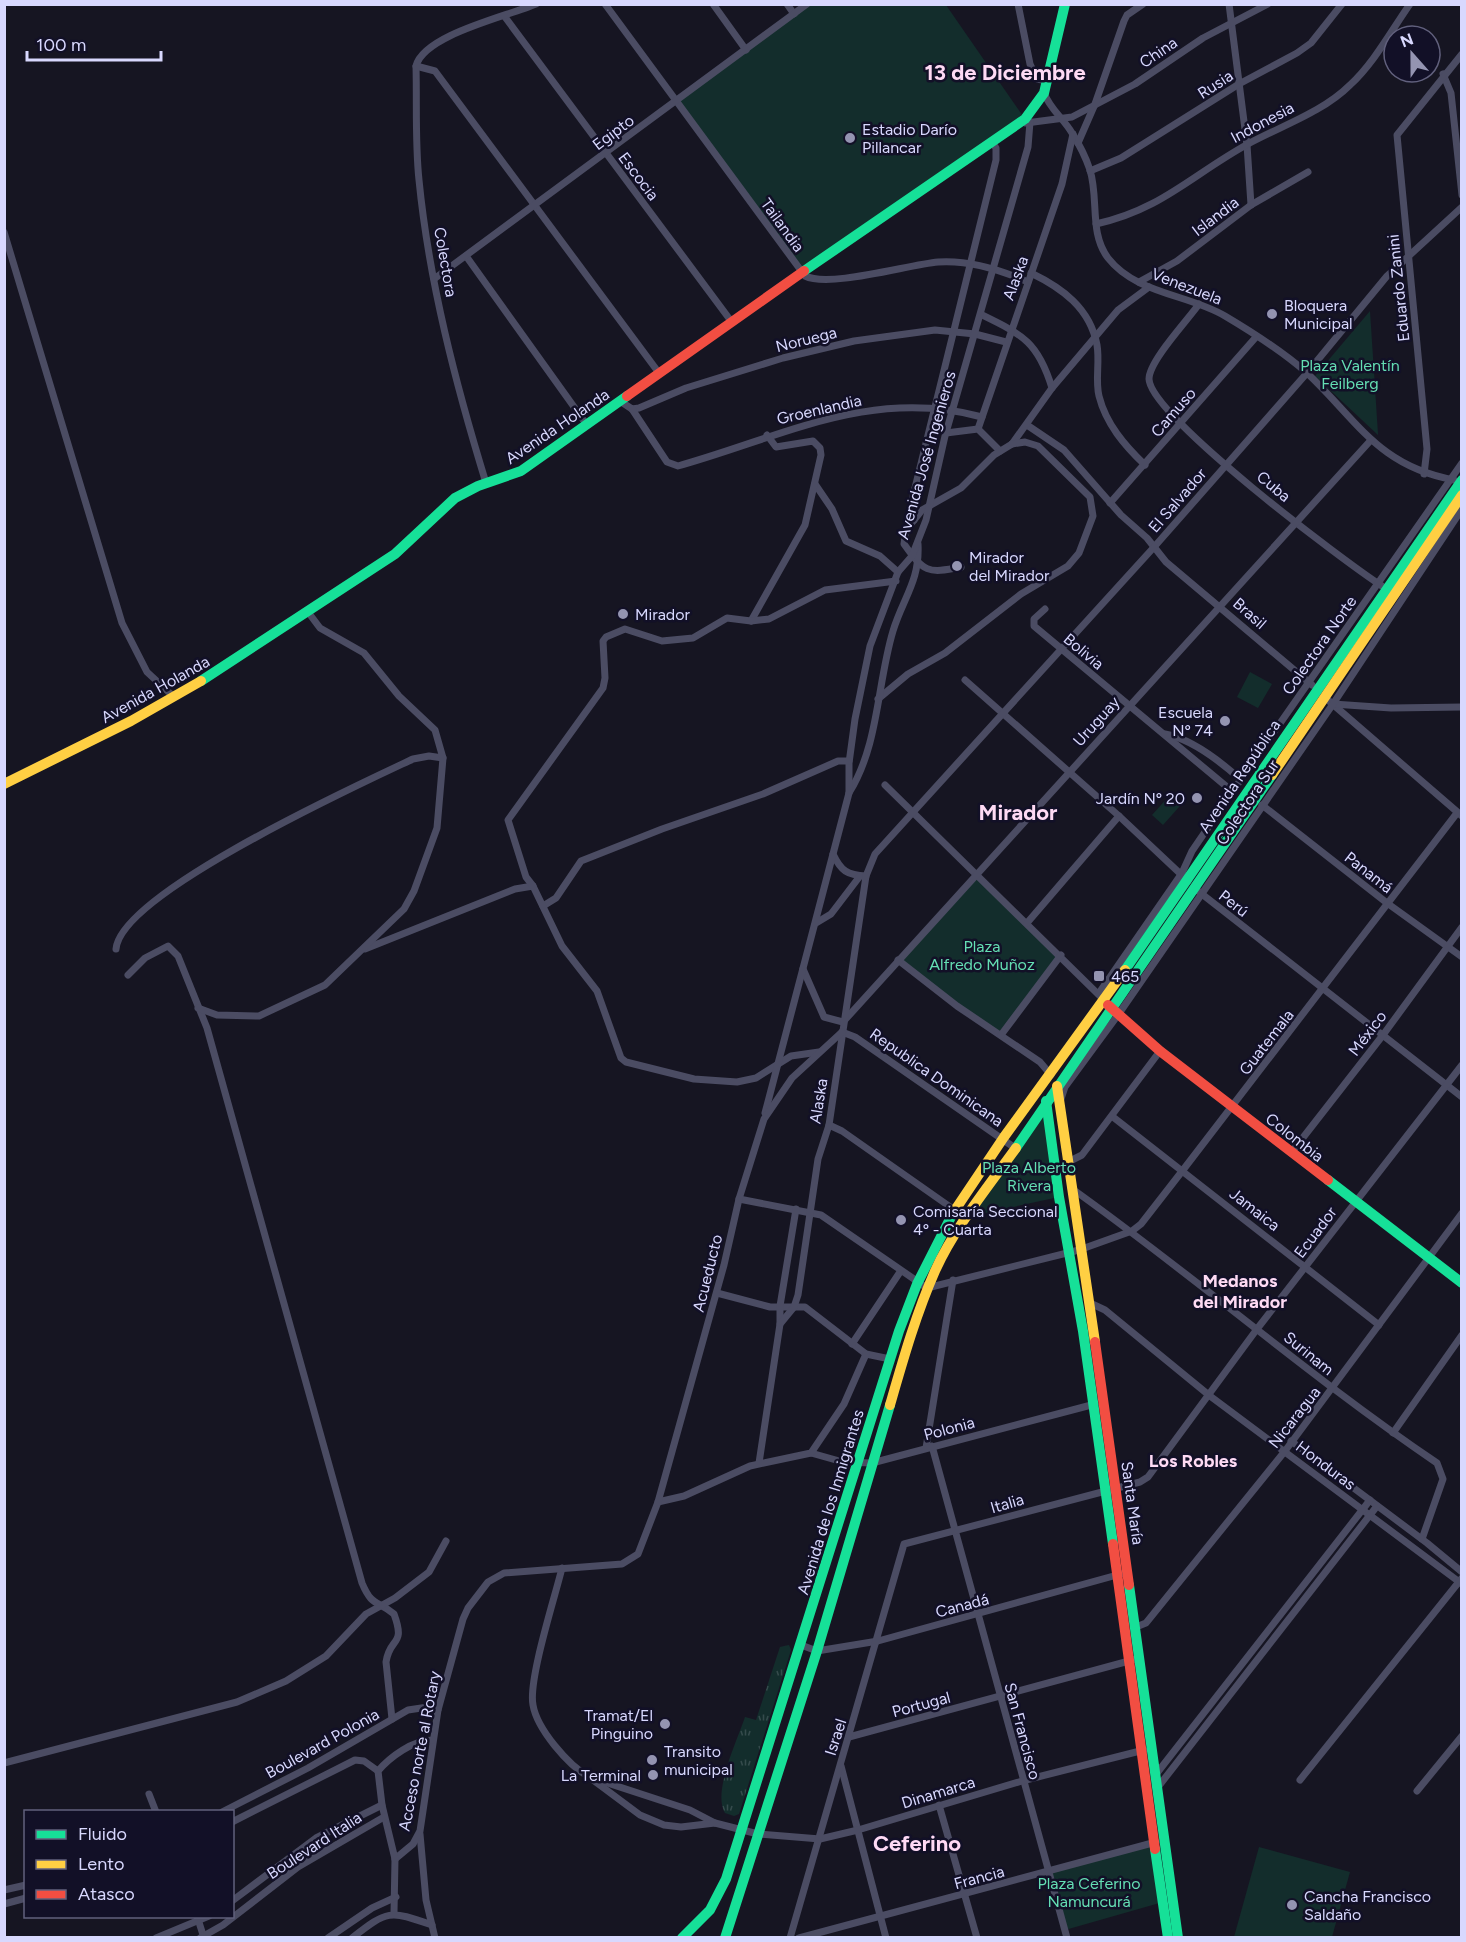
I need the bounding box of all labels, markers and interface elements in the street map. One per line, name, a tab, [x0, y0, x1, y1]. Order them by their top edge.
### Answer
scale bar	[27, 24, 160, 62]
north arrow	[1382, 24, 1442, 84]
text: N	[1398, 29, 1416, 52]
street label: China	[1136, 33, 1181, 72]
text: 100 m	[36, 34, 86, 56]
district label: 13 de Diciembre	[924, 59, 1086, 86]
street label: Rusia	[1194, 66, 1236, 103]
street label: Indonesia	[1227, 98, 1297, 147]
street label: Egipto	[589, 111, 638, 154]
place label: Estadio Darío Pillancar	[862, 120, 957, 157]
marker: Estadio Darío Pillancar	[843, 131, 857, 145]
street label: Escocia	[614, 148, 663, 204]
street label: Islandia	[1188, 193, 1242, 240]
street label: Tailandia	[757, 195, 808, 256]
street label: Colectora	[430, 226, 461, 298]
street label: Eduardo Zanini	[1383, 233, 1414, 342]
street label: Alaska	[999, 253, 1032, 303]
street label: Venezuela	[1149, 264, 1225, 309]
place label: Bloquera Municipal	[1284, 296, 1353, 333]
marker: Bloquera Municipal	[1265, 307, 1279, 321]
street label: Noruega	[774, 323, 839, 356]
park label: Plaza Valentín Feilberg	[1300, 356, 1400, 393]
street label: Avenida José Ingenieros	[893, 369, 960, 542]
street label: Camuso	[1147, 384, 1200, 441]
street label: Avenida Holanda	[502, 385, 613, 468]
street label: Groenlandia	[775, 391, 863, 428]
street label: El Salvador	[1144, 464, 1211, 536]
street label: Cuba	[1253, 467, 1294, 506]
place label: Mirador del Mirador	[969, 548, 1050, 585]
marker: Mirador del Mirador	[950, 559, 964, 573]
street label: Colectora Norte	[1278, 592, 1361, 698]
street label: Brasil	[1229, 594, 1270, 633]
place label: Mirador	[635, 605, 690, 624]
marker: Mirador	[616, 607, 630, 621]
street label: Bolivia	[1060, 629, 1108, 674]
street label: Avenida Holanda	[98, 652, 213, 727]
street label: Uruguay	[1069, 692, 1124, 750]
place label: Escuela Nº 74	[1158, 703, 1213, 740]
marker: Escuela Nº 74	[1218, 714, 1232, 728]
street label: Avenida República	[1195, 716, 1284, 836]
street label: Colectora Sur	[1212, 756, 1283, 849]
place label: Jardín Nº 20	[1096, 789, 1185, 808]
marker: Jardín Nº 20	[1190, 791, 1204, 805]
district label: Mirador	[979, 799, 1058, 826]
street label: Panamá	[1341, 848, 1397, 897]
street label: Perú	[1215, 886, 1252, 921]
park label: Plaza Alfredo Muñoz	[929, 937, 1035, 974]
place label: 465	[1111, 967, 1139, 986]
marker: 465	[1092, 969, 1106, 983]
street label: Guatemala	[1235, 1006, 1298, 1079]
street label: México	[1344, 1007, 1390, 1060]
street label: Republica Dominicana	[866, 1024, 1007, 1131]
street label: Alaska	[806, 1077, 831, 1125]
street label: Colombia	[1262, 1109, 1328, 1166]
park label: Plaza Alberto Rivera	[982, 1158, 1076, 1195]
street label: Jamaica	[1226, 1184, 1284, 1235]
place label: Comisaría Seccional 4º - Cuarta	[913, 1202, 1057, 1239]
street label: Ecuador	[1290, 1202, 1341, 1262]
marker: Comisaría Seccional 4º - Cuarta	[894, 1213, 908, 1227]
street label: Acueducto	[689, 1232, 726, 1314]
district label: Medanos del Mirador	[1193, 1270, 1287, 1313]
street label: Surinam	[1280, 1328, 1337, 1379]
street label: Nicaragua	[1264, 1383, 1324, 1452]
street label: Avenida de los Inmigrantes	[793, 1407, 868, 1597]
street label: Polonia	[922, 1413, 977, 1444]
street label: Honduras	[1292, 1437, 1359, 1494]
district label: Los Robles	[1149, 1450, 1238, 1472]
street label: Santa María	[1117, 1460, 1148, 1546]
street label: Italia	[988, 1490, 1026, 1517]
street label: Canadá	[933, 1589, 991, 1622]
street label: Acceso norte al Rotary	[395, 1669, 444, 1833]
street label: San Francisco	[1000, 1681, 1045, 1782]
street label: Portugal	[890, 1688, 952, 1721]
street label: Boulevard Polonia	[262, 1704, 382, 1783]
place label: Tramat/El Pinguino	[584, 1706, 653, 1743]
street label: Israel	[821, 1716, 850, 1758]
marker: Tramat/El Pinguino	[658, 1717, 672, 1731]
place label: Transito municipal	[664, 1742, 733, 1779]
marker: Transito municipal	[645, 1753, 659, 1767]
place label: La Terminal	[561, 1766, 641, 1785]
marker: La Terminal	[646, 1768, 660, 1782]
street label: Dinamarca	[899, 1772, 977, 1813]
street label: Boulevard Italia	[263, 1808, 365, 1883]
legend	[24, 1810, 234, 1918]
text: Fluido	[78, 1823, 127, 1845]
district label: Ceferino	[873, 1830, 961, 1857]
text: Lento	[78, 1853, 124, 1875]
street label: Francia	[952, 1862, 1006, 1893]
park label: Plaza Ceferino Namuncurá	[1037, 1874, 1141, 1911]
text: Atasco	[78, 1883, 135, 1905]
place label: Cancha Francisco Saldaño	[1304, 1887, 1431, 1924]
marker: Cancha Francisco Saldaño	[1285, 1898, 1299, 1912]

